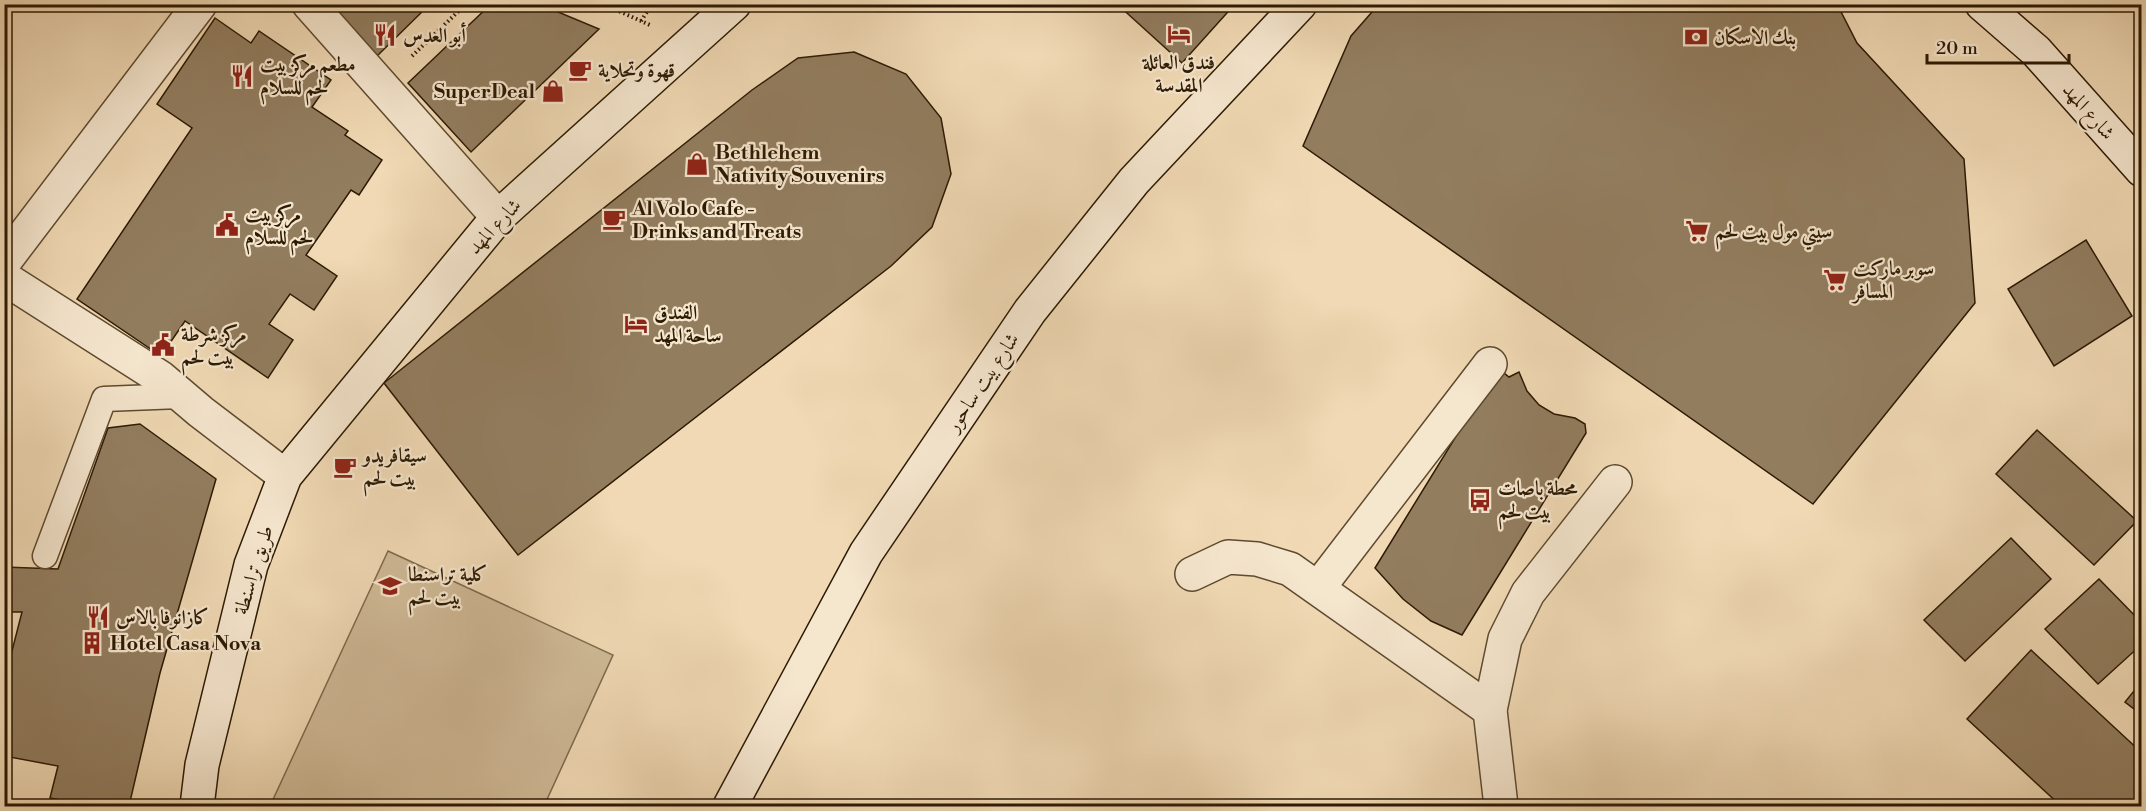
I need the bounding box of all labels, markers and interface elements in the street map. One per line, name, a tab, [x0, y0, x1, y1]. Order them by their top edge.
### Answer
hotel icon: فندق العائلة المقدسة	[1166, 21, 1192, 47]
restaurant icon: أبو العدس	[372, 22, 398, 48]
place label: أبو العدس	[403, 22, 466, 49]
bank icon: بنك الاسكان	[1683, 24, 1709, 50]
place label: بنك الاسكان	[1714, 26, 1796, 51]
scale bar	[1927, 27, 2070, 65]
text: 20 m	[1936, 37, 1978, 60]
place label: فندق العائلة المقدسة	[1141, 51, 1215, 99]
place label: مطعم مركز بيت لحم للسلام	[260, 53, 356, 106]
cafe icon: قهوة وتحلاية	[567, 57, 593, 83]
place label: قهوة وتحلاية	[598, 59, 675, 84]
restaurant icon: مطعم مركز بيت لحم للسلام	[229, 63, 255, 89]
shop icon: SuperDeal	[540, 78, 566, 104]
street label: شارع المهد	[2053, 78, 2119, 148]
place label: SuperDeal	[434, 80, 535, 105]
place label: Bethlehem Nativity Souvenirs	[715, 141, 884, 189]
shop icon: Bethlehem Nativity Souvenirs	[684, 151, 710, 177]
street label: شارع المهد	[463, 194, 530, 263]
place label: Al Volo Cafe - Drinks and Treats	[631, 197, 801, 245]
place label: مركز بيت لحم للسلام	[245, 203, 313, 256]
cafe icon: Al Volo Cafe - Drinks and Treats	[601, 206, 627, 232]
public building icon: مركز بيت لحم للسلام	[214, 212, 240, 238]
supermarket icon: سيتي مول بيت لحم	[1684, 218, 1710, 244]
place label: سيتي مول بيت لحم	[1715, 220, 1832, 251]
place label: سوبر ماركت المسافر	[1851, 257, 1934, 305]
supermarket icon: سوبر ماركت المسافر	[1822, 267, 1848, 293]
place label: الفندق ساحة المهد	[654, 301, 722, 349]
hotel icon: الفندق ساحة المهد	[623, 311, 649, 337]
place label: مركز شرطة بيت لحم	[181, 323, 247, 376]
street label: شارع بيت ساحور	[940, 329, 1029, 441]
public building icon: مركز شرطة بيت لحم	[150, 332, 176, 358]
place label: سيقافريدو بيت لحم	[361, 444, 427, 497]
cafe icon: سيقافريدو بيت لحم	[332, 454, 358, 480]
place label: محطة باصات بيت لحم	[1498, 477, 1578, 530]
bus stop icon: محطة باصات بيت لحم	[1467, 487, 1493, 513]
street label: طريق تراسنطة	[229, 523, 280, 618]
place label: كلية تراسنطا بيت لحم	[408, 563, 488, 616]
school or university icon: كلية تراسنطا بيت لحم	[377, 573, 403, 599]
restaurant icon: كازانوفا بالاس	[85, 604, 111, 630]
place label: كازانوفا بالاس	[116, 606, 209, 631]
building icon: Hotel Casa Nova	[79, 630, 105, 656]
place label: Hotel Casa Nova	[110, 632, 261, 657]

